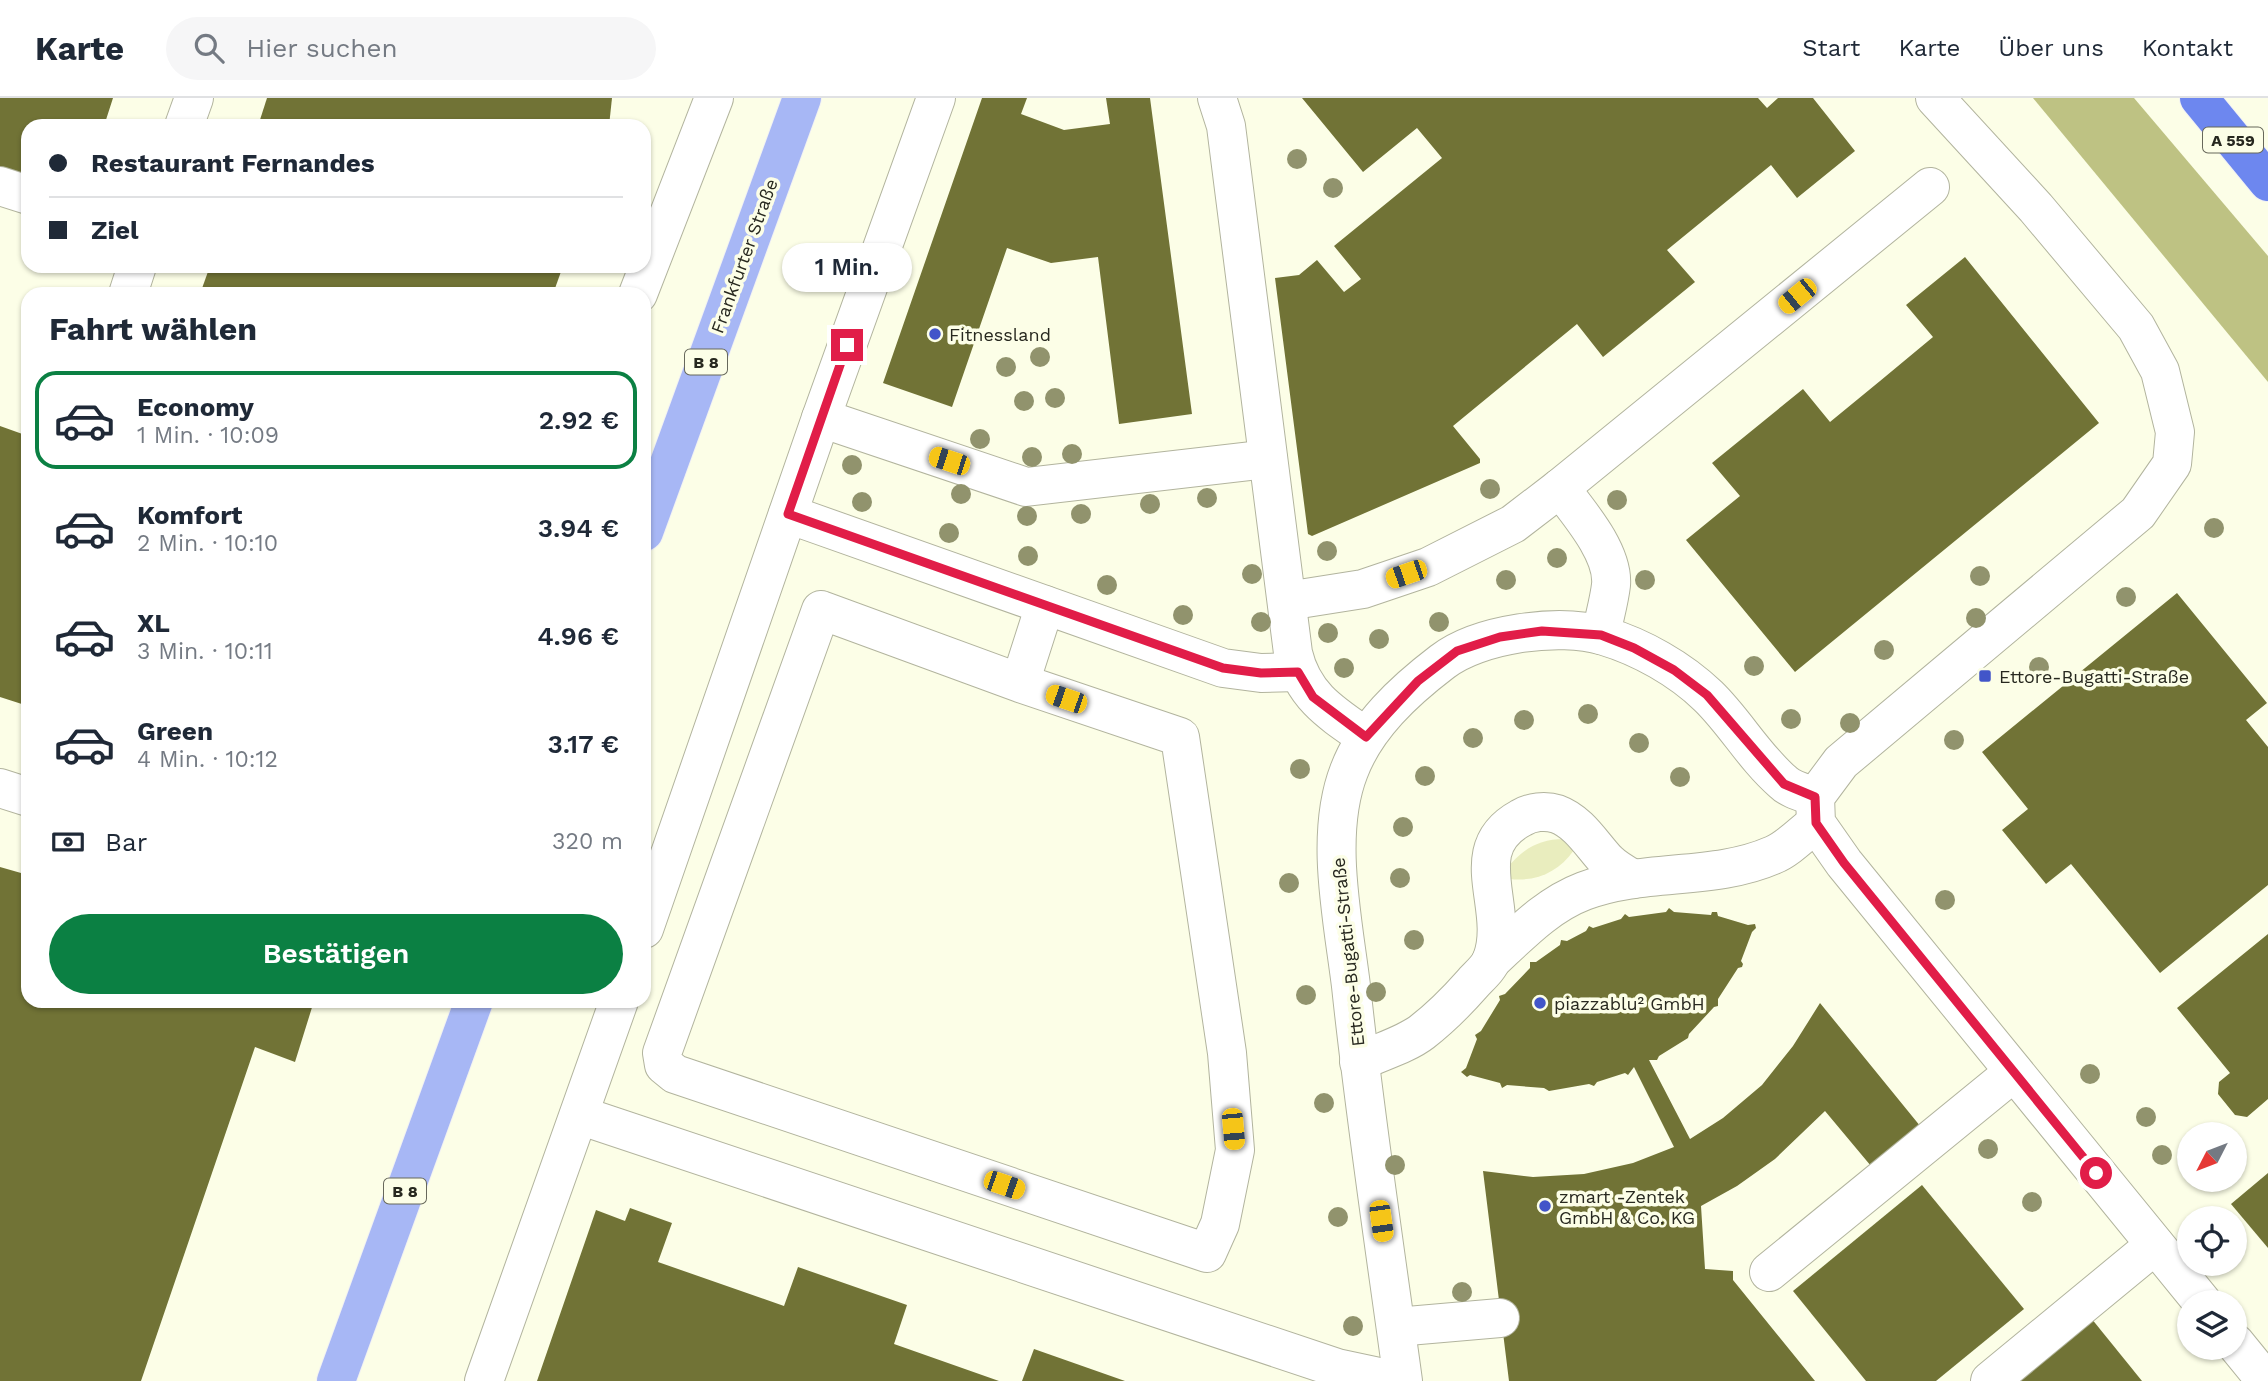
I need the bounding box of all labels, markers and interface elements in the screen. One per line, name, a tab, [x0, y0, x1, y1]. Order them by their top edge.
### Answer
search box	[166, 17, 656, 80]
text: Karte	[35, 29, 124, 68]
icon: search	[190, 29, 228, 67]
text: Hier suchen	[246, 33, 398, 63]
text: Start	[1802, 34, 1860, 62]
text: Karte	[1898, 34, 1960, 62]
text: Über uns	[1998, 34, 2104, 62]
text: Kontakt	[2142, 34, 2233, 62]
road number: A 559	[2203, 128, 2263, 152]
text: Restaurant Fernandes	[91, 148, 375, 178]
street label: Frankfurter Straße	[706, 176, 782, 336]
text: Ziel	[91, 215, 139, 245]
callout: 1 Min.	[782, 244, 912, 292]
text: 1 Min.	[815, 254, 879, 281]
car	[1775, 275, 1820, 317]
text: Fahrt wählen	[49, 310, 257, 348]
place label: Fitnessland	[949, 324, 1051, 345]
marker: Fitnessland	[927, 326, 943, 342]
route end	[831, 329, 863, 361]
road number: B 8	[685, 350, 727, 374]
icon: car	[53, 389, 116, 452]
text: Economy	[137, 392, 254, 422]
text: 2.92 €	[539, 405, 619, 435]
text: 1 Min. · 10:09	[137, 422, 279, 449]
car	[926, 445, 973, 477]
icon: car	[53, 497, 116, 560]
text: Komfort	[137, 500, 242, 530]
text: 3.94 €	[538, 513, 619, 543]
text: 2 Min. · 10:10	[137, 530, 278, 557]
car	[1383, 557, 1430, 591]
icon: car	[53, 605, 116, 668]
text: XL	[137, 608, 170, 638]
text: 4.96 €	[537, 621, 619, 651]
text: 3 Min. · 10:11	[137, 638, 273, 665]
place label: Ettore-Bugatti-Straße	[1999, 666, 2189, 687]
marker: Ettore-Bugatti-Straße	[1977, 668, 1993, 684]
car	[1043, 682, 1090, 716]
icon: car	[53, 713, 116, 776]
text: Green	[137, 716, 213, 746]
text: 3.17 €	[547, 729, 619, 759]
text: 4 Min. · 10:12	[137, 746, 278, 773]
icon: cash	[49, 823, 87, 861]
text: Bar	[105, 827, 147, 857]
text: 320 m	[552, 828, 623, 855]
street label: Ettore-Bugatti-Straße	[1328, 856, 1368, 1048]
button: Bestätigen	[49, 914, 623, 994]
place label: piazzablu² GmbH	[1554, 993, 1705, 1014]
marker: piazzablu² GmbH	[1532, 995, 1548, 1011]
car	[1221, 1107, 1246, 1151]
north arrow	[2177, 1122, 2247, 1192]
map controls	[2177, 1122, 2247, 1360]
route start	[2080, 1157, 2112, 1189]
car	[981, 1168, 1028, 1202]
road number: B 8	[384, 1178, 426, 1204]
place label: zmart -Zentek GmbH & Co. KG	[1559, 1186, 1695, 1228]
marker: zmart -Zentek GmbH & Co. KG	[1537, 1198, 1553, 1214]
car	[1368, 1199, 1395, 1243]
button: locate	[2177, 1206, 2247, 1276]
button: layers	[2177, 1290, 2247, 1360]

